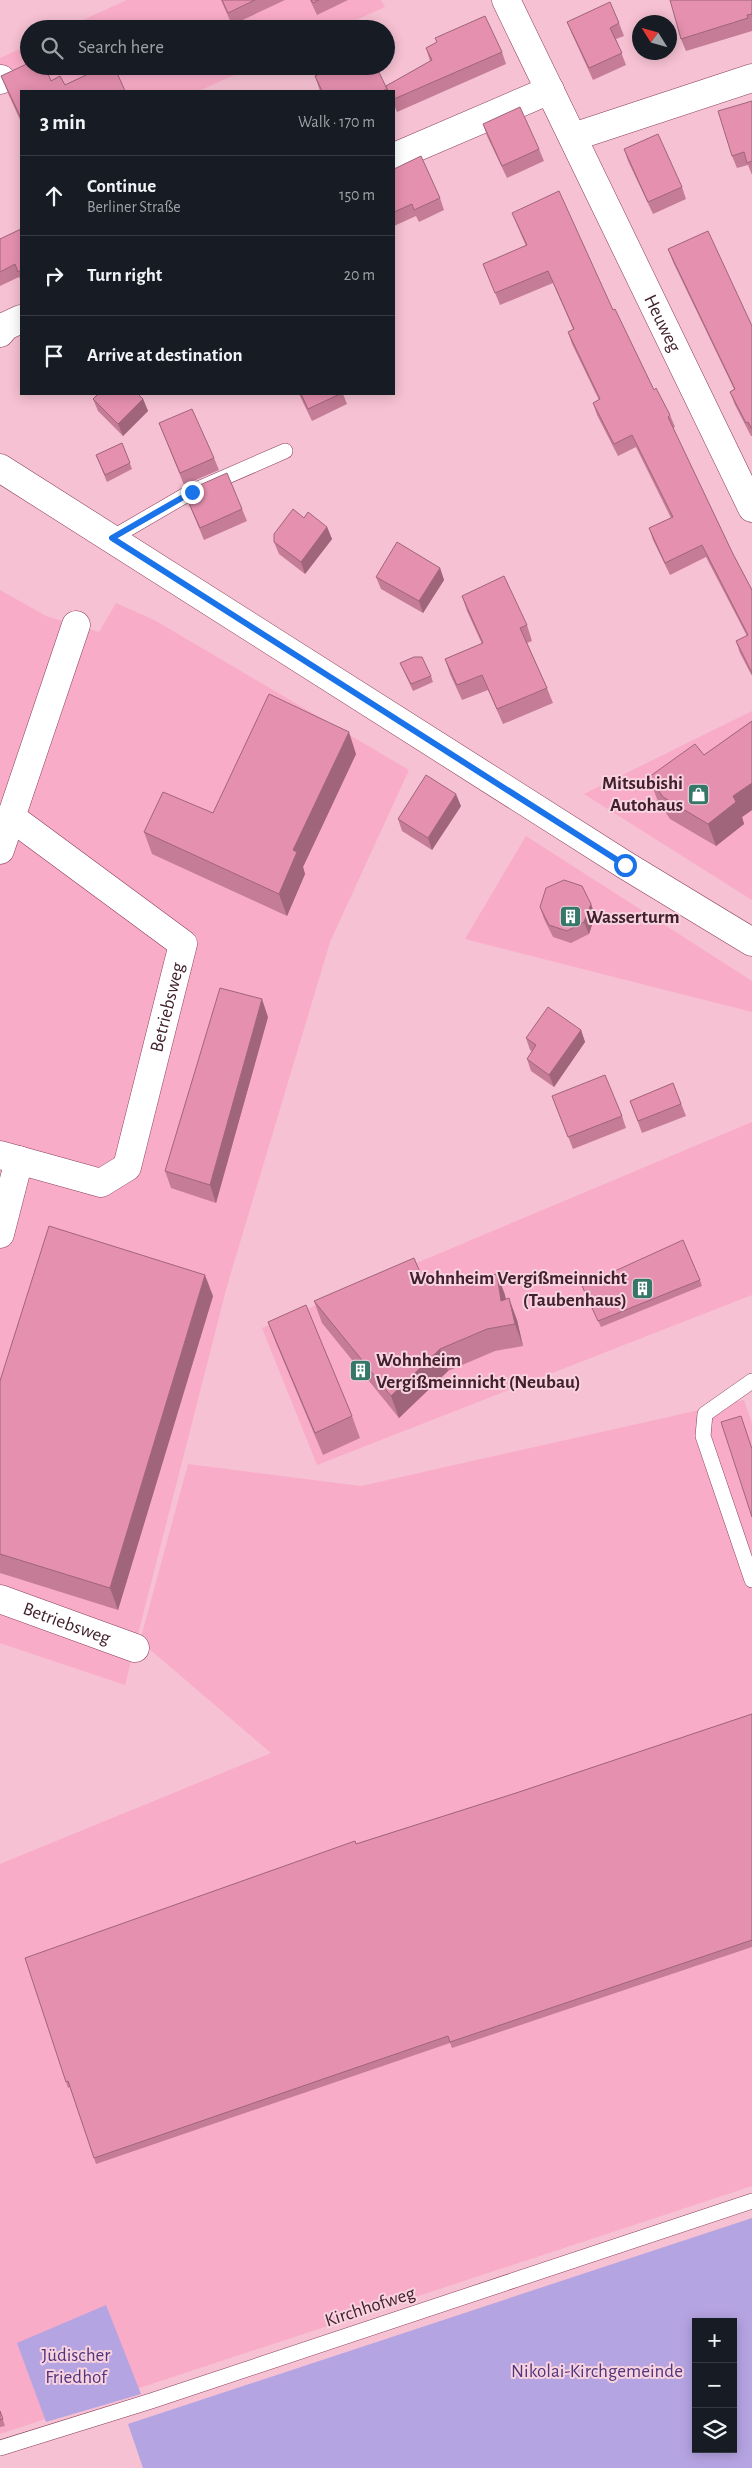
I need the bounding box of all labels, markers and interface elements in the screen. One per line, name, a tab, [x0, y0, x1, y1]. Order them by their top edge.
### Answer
north arrow	[632, 15, 677, 60]
search box	[20, 20, 395, 75]
icon: search	[38, 34, 66, 62]
text: Search here	[78, 38, 164, 57]
text: 3 min	[40, 112, 86, 133]
text: Walk · 170 m	[298, 114, 375, 130]
text: Continue	[87, 177, 156, 196]
icon: ahead	[40, 182, 68, 210]
text: 150 m	[339, 187, 375, 203]
text: Berliner Straße	[87, 199, 181, 215]
icon: right	[40, 262, 68, 290]
text: Turn right	[87, 266, 162, 285]
text: 20 m	[344, 267, 375, 283]
street label: Heuweg	[641, 291, 685, 355]
icon: arrive	[40, 342, 68, 370]
text: Arrive at destination	[87, 346, 243, 365]
route end	[181, 481, 204, 504]
place label: Mitsubishi Autohaus	[602, 774, 683, 815]
shop icon: Mitsubishi Autohaus	[687, 782, 711, 806]
route start	[614, 854, 637, 877]
building icon: Wasserturm	[558, 905, 582, 929]
place label: Wasserturm	[586, 908, 680, 927]
street label: Betriebsweg	[147, 960, 188, 1054]
place label: Wohnheim Vergißmeinnicht (Taubenhaus)	[409, 1269, 628, 1310]
building icon: Wohnheim Vergißmeinnicht (Taubenhaus)	[631, 1277, 655, 1301]
place label: Wohnheim Vergißmeinnicht (Neubau)	[376, 1351, 581, 1392]
building icon: Wohnheim Vergißmeinnicht (Neubau)	[348, 1359, 372, 1383]
street label: Betriebsweg	[20, 1599, 114, 1648]
street label: Kirchhofweg	[323, 2283, 418, 2330]
map controls	[692, 2318, 737, 2453]
button: +	[692, 2318, 737, 2363]
park label: Jüdischer Friedhof	[42, 2346, 110, 2387]
park label: Nikolai-Kirchgemeinde	[511, 2362, 683, 2381]
button: −	[692, 2363, 737, 2408]
button: layers	[692, 2408, 737, 2453]

